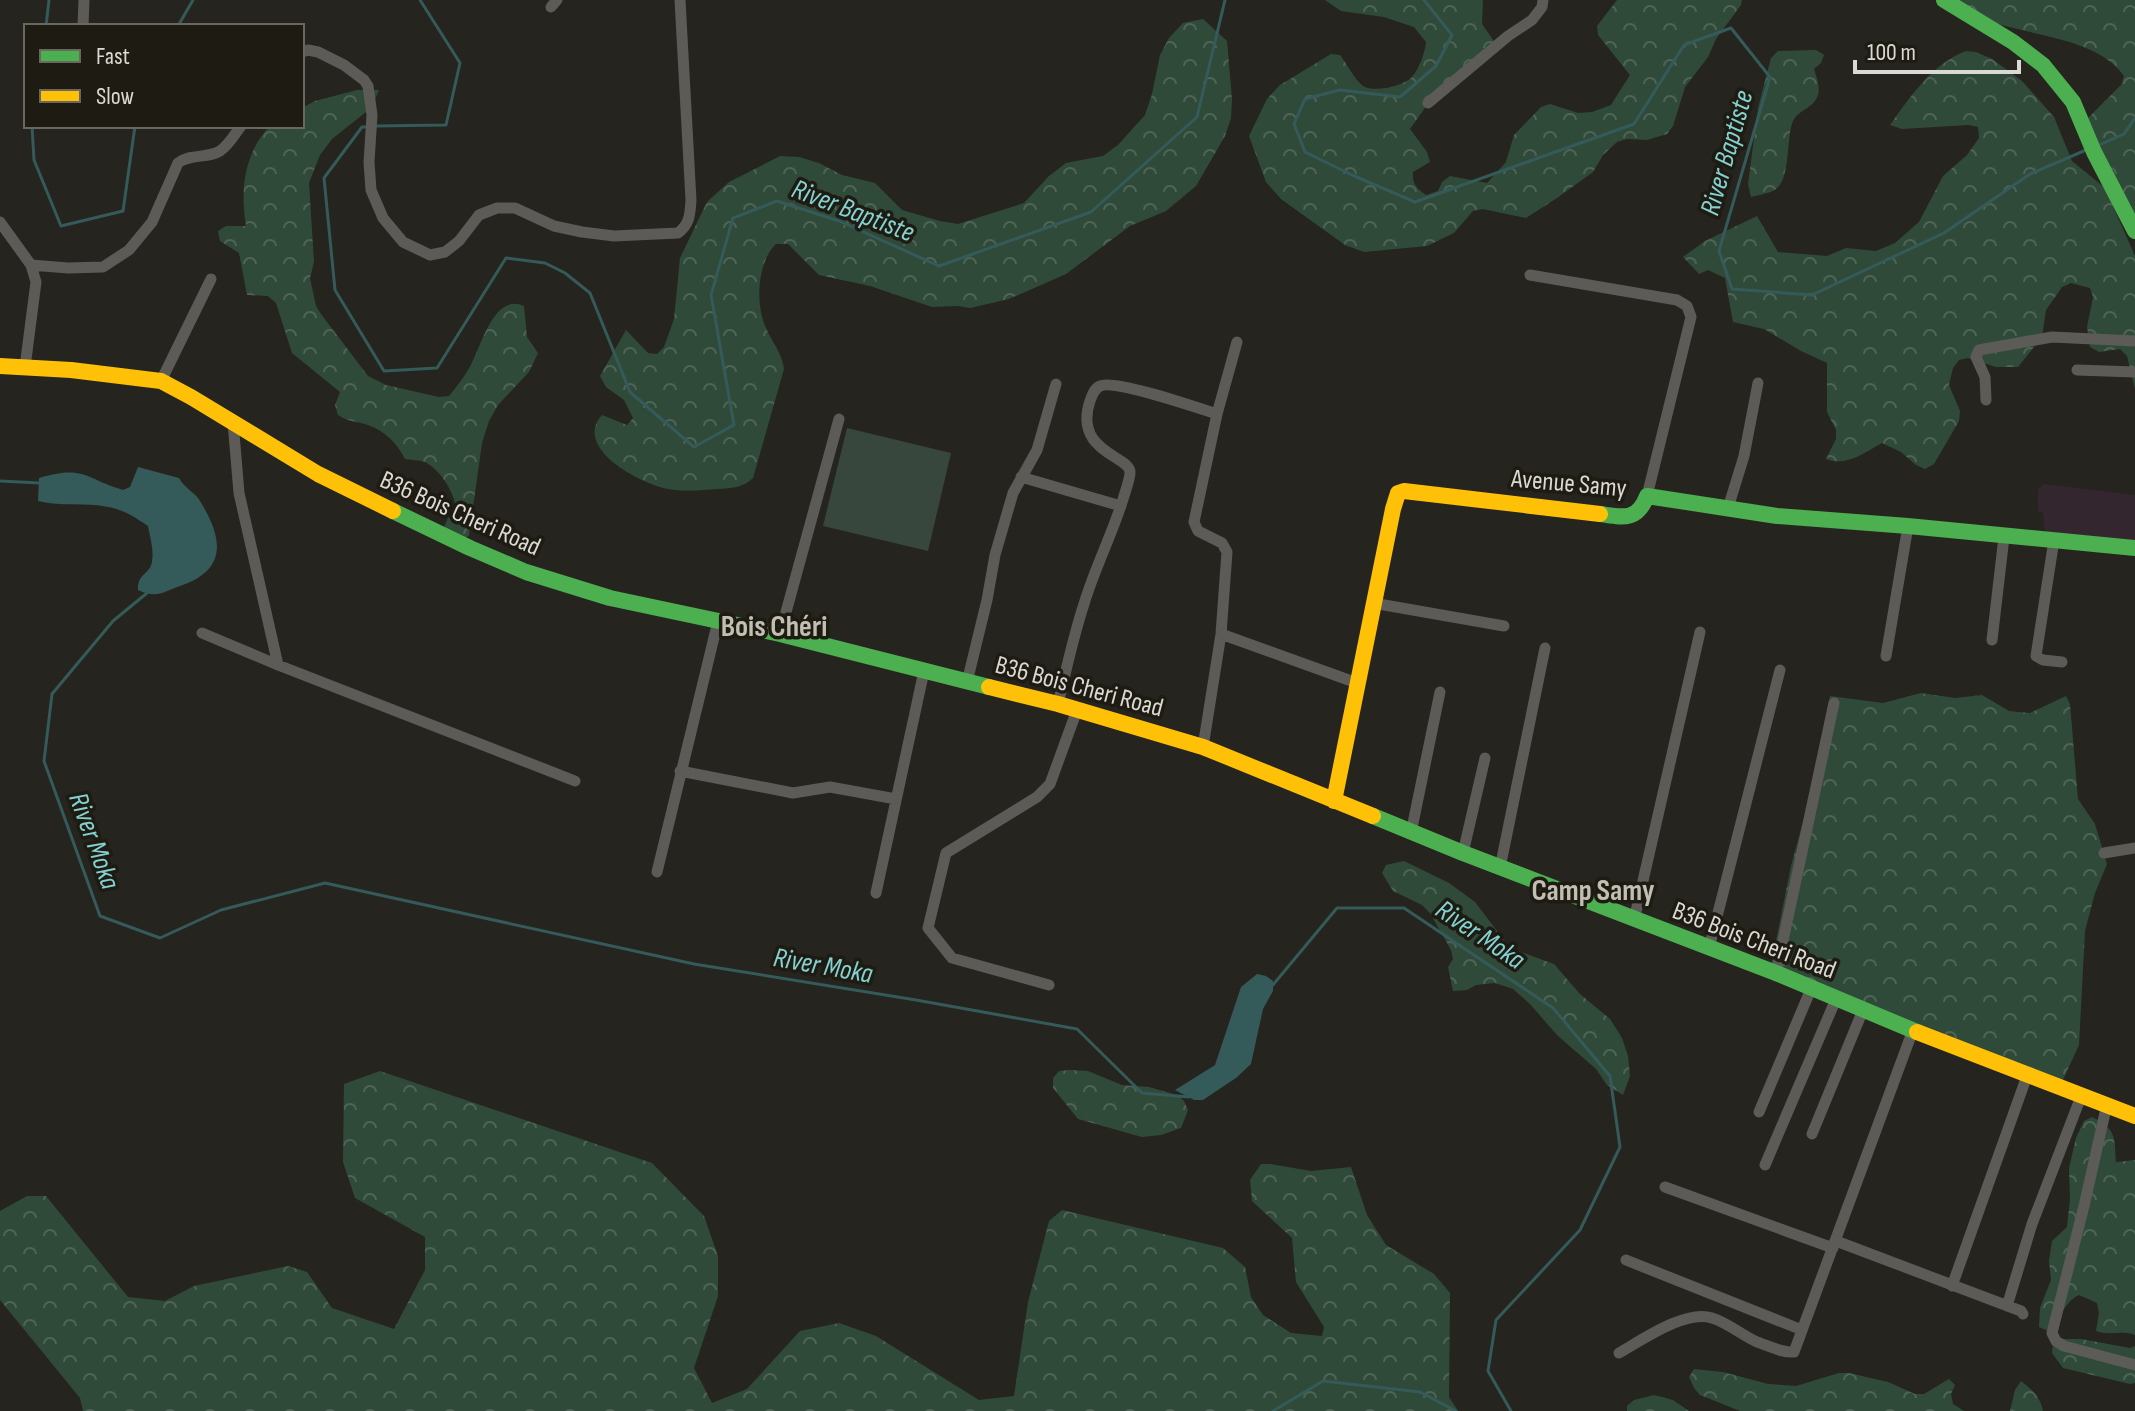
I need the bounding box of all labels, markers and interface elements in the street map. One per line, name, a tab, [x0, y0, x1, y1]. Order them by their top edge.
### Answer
legend	[24, 24, 304, 128]
scale bar	[1855, 24, 2019, 74]
text: 100 m	[1867, 38, 1916, 67]
text: Fast	[96, 42, 130, 71]
text: Slow	[96, 82, 134, 111]
water label: River Baptiste	[1693, 87, 1761, 219]
water label: River Baptiste	[787, 173, 919, 249]
street label: Avenue Samy	[1509, 463, 1628, 504]
street label: B36 Bois Cheri Road	[375, 465, 545, 563]
district label: Bois Chéri	[721, 609, 827, 645]
street label: B36 Bois Cheri Road	[992, 650, 1166, 724]
water label: River Moka	[61, 788, 127, 894]
district label: Camp Samy	[1532, 873, 1655, 909]
water label: River Moka	[1429, 893, 1531, 977]
street label: B36 Bois Cheri Road	[1668, 896, 1840, 986]
water label: River Moka	[771, 941, 876, 991]

